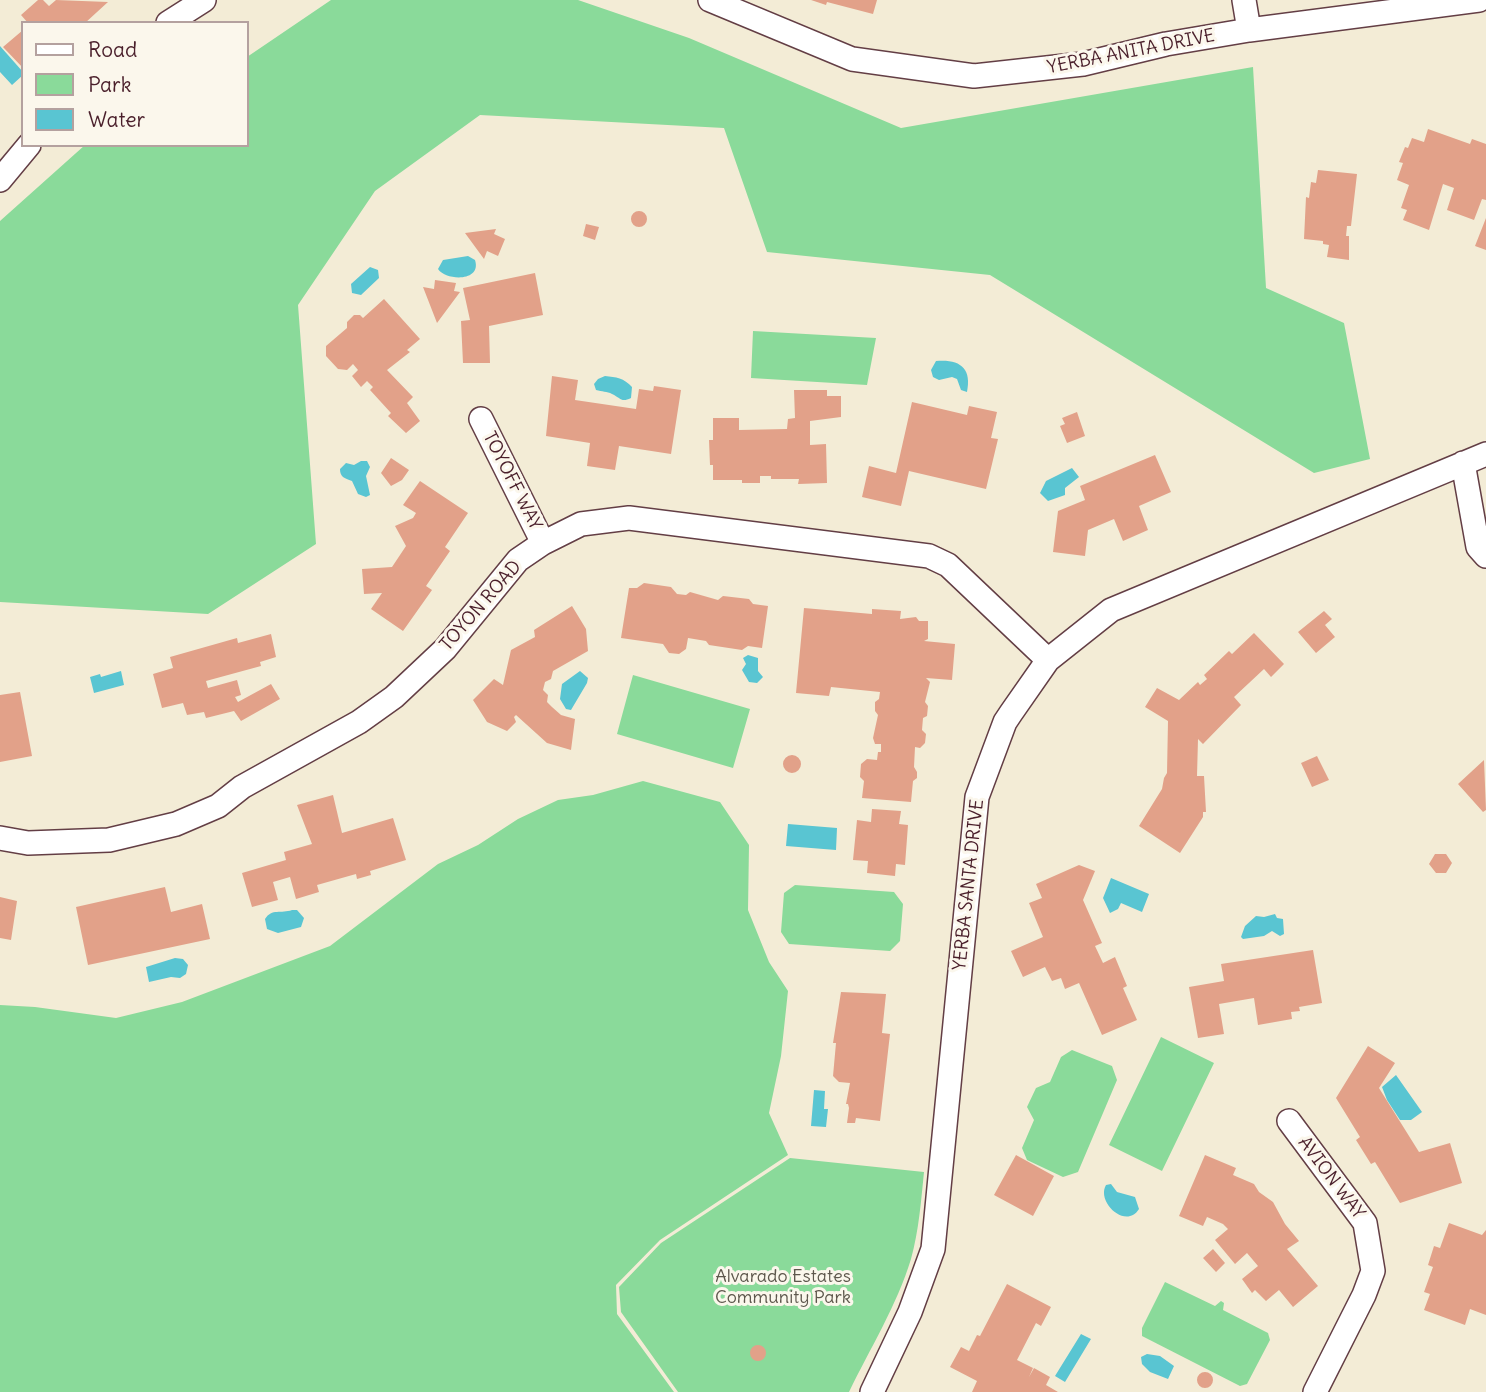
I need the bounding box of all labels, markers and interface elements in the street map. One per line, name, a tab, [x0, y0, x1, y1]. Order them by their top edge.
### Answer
legend	[21, 21, 248, 147]
street label: YERBA ANITA DRIVE	[1046, 25, 1216, 79]
text: Road	[88, 36, 137, 63]
text: Park	[88, 71, 131, 98]
text: Water	[88, 106, 145, 133]
street label: TOYOFF WAY	[478, 428, 546, 534]
street label: TOYON ROAD	[436, 556, 526, 656]
street label: YERBA SANTA DRIVE	[949, 798, 989, 972]
street label: AVION WAY	[1293, 1133, 1369, 1223]
park label: Alvarado Estates Community Park	[715, 1266, 851, 1308]

